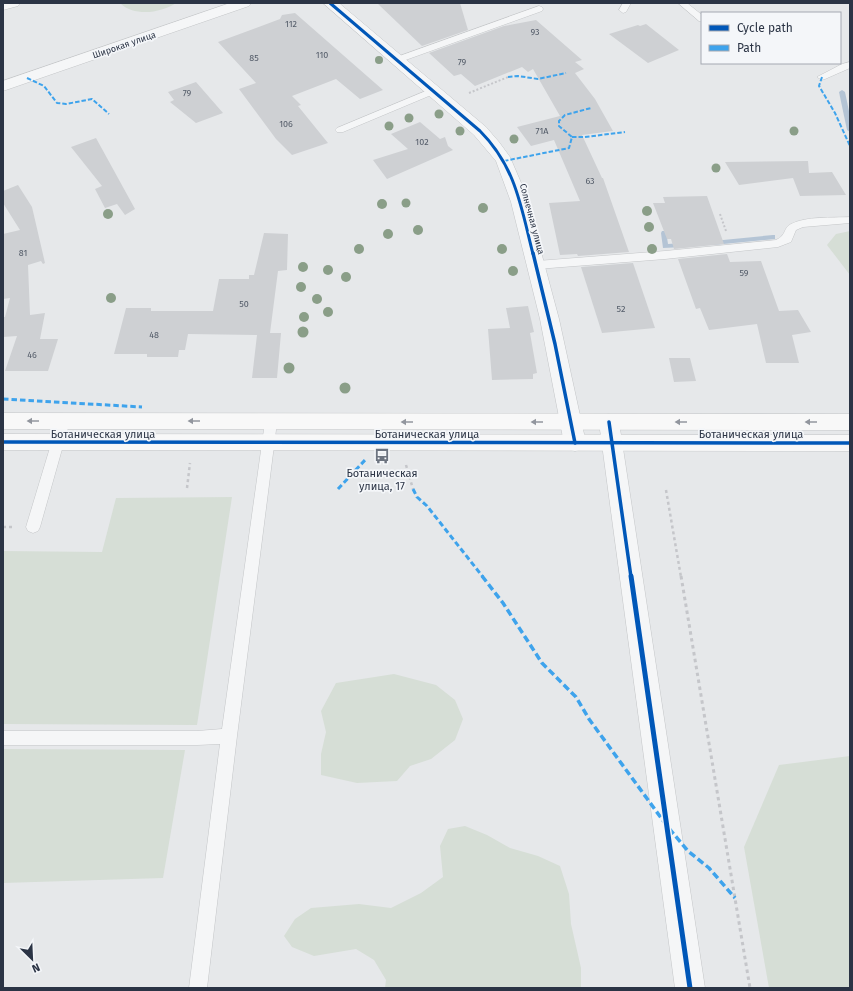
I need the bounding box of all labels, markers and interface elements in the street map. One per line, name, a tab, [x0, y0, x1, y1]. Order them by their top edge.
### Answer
legend	[701, 12, 841, 64]
house number: 112	[285, 19, 297, 29]
text: Cycle path	[737, 21, 793, 35]
house number: 93	[530, 27, 540, 37]
street label: Широкая улица	[91, 29, 157, 61]
text: Path	[737, 41, 761, 55]
house number: 110	[316, 50, 328, 60]
house number: 85	[249, 53, 259, 63]
house number: 79	[458, 57, 467, 67]
house number: 79	[183, 88, 192, 98]
house number: 106	[279, 119, 293, 129]
house number: 71А	[536, 126, 549, 136]
house number: 102	[415, 137, 429, 147]
house number: 63	[585, 176, 595, 186]
street label: Солнечная улица	[518, 182, 546, 256]
house number: 81	[19, 248, 27, 258]
house number: 59	[739, 268, 749, 278]
house number: 50	[239, 299, 249, 309]
house number: 52	[617, 304, 625, 314]
house number: 48	[149, 330, 159, 340]
house number: 46	[27, 350, 37, 360]
one-way arrow	[26, 418, 39, 424]
one-way arrow	[187, 418, 200, 424]
one-way arrow	[400, 419, 413, 425]
one-way arrow	[530, 419, 543, 425]
one-way arrow	[674, 419, 687, 425]
one-way arrow	[804, 419, 817, 425]
street label: Ботаническая улица	[51, 428, 155, 441]
street label: Ботаническая улица	[375, 428, 479, 441]
street label: Ботаническая улица	[699, 428, 803, 441]
bus stop icon: Ботаническая улица, 17	[373, 447, 391, 465]
place label: Ботаническая улица, 17	[346, 467, 418, 493]
north arrow	[12, 939, 52, 979]
text: N	[30, 960, 42, 975]

